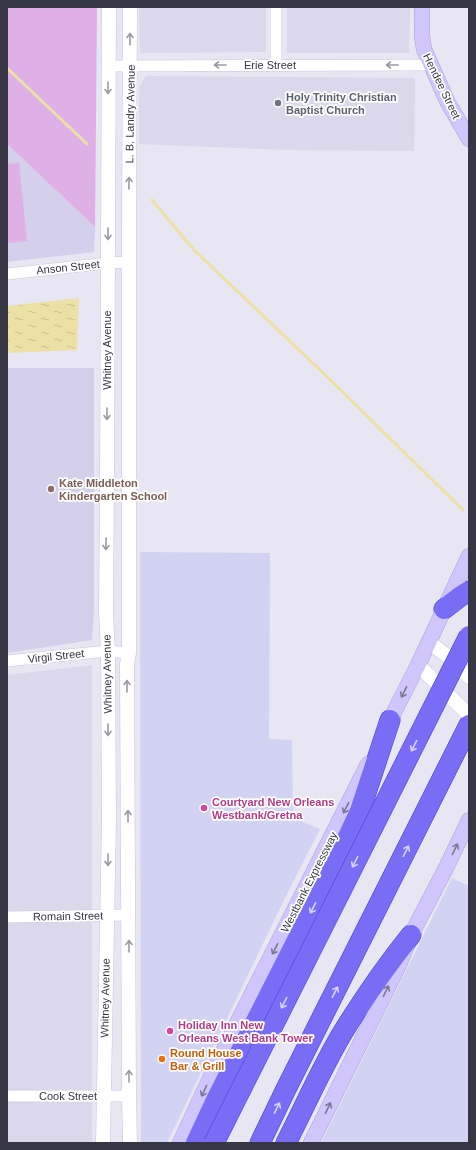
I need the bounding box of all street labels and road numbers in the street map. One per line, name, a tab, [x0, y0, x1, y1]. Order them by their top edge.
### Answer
street label: Hendee Street	[421, 51, 463, 121]
street label: Erie Street	[244, 59, 296, 71]
street label: L. B. Landry Avenue	[123, 64, 137, 164]
street label: Anson Street	[36, 258, 100, 276]
street label: Whitney Avenue	[101, 310, 113, 390]
street label: Whitney Avenue	[100, 634, 114, 714]
street label: Virgil Street	[27, 647, 85, 665]
street label: Westbank Expressway	[278, 829, 340, 934]
street label: Romain Street	[33, 909, 103, 923]
street label: Whitney Avenue	[98, 958, 112, 1038]
street label: Cook Street	[39, 1090, 97, 1102]

